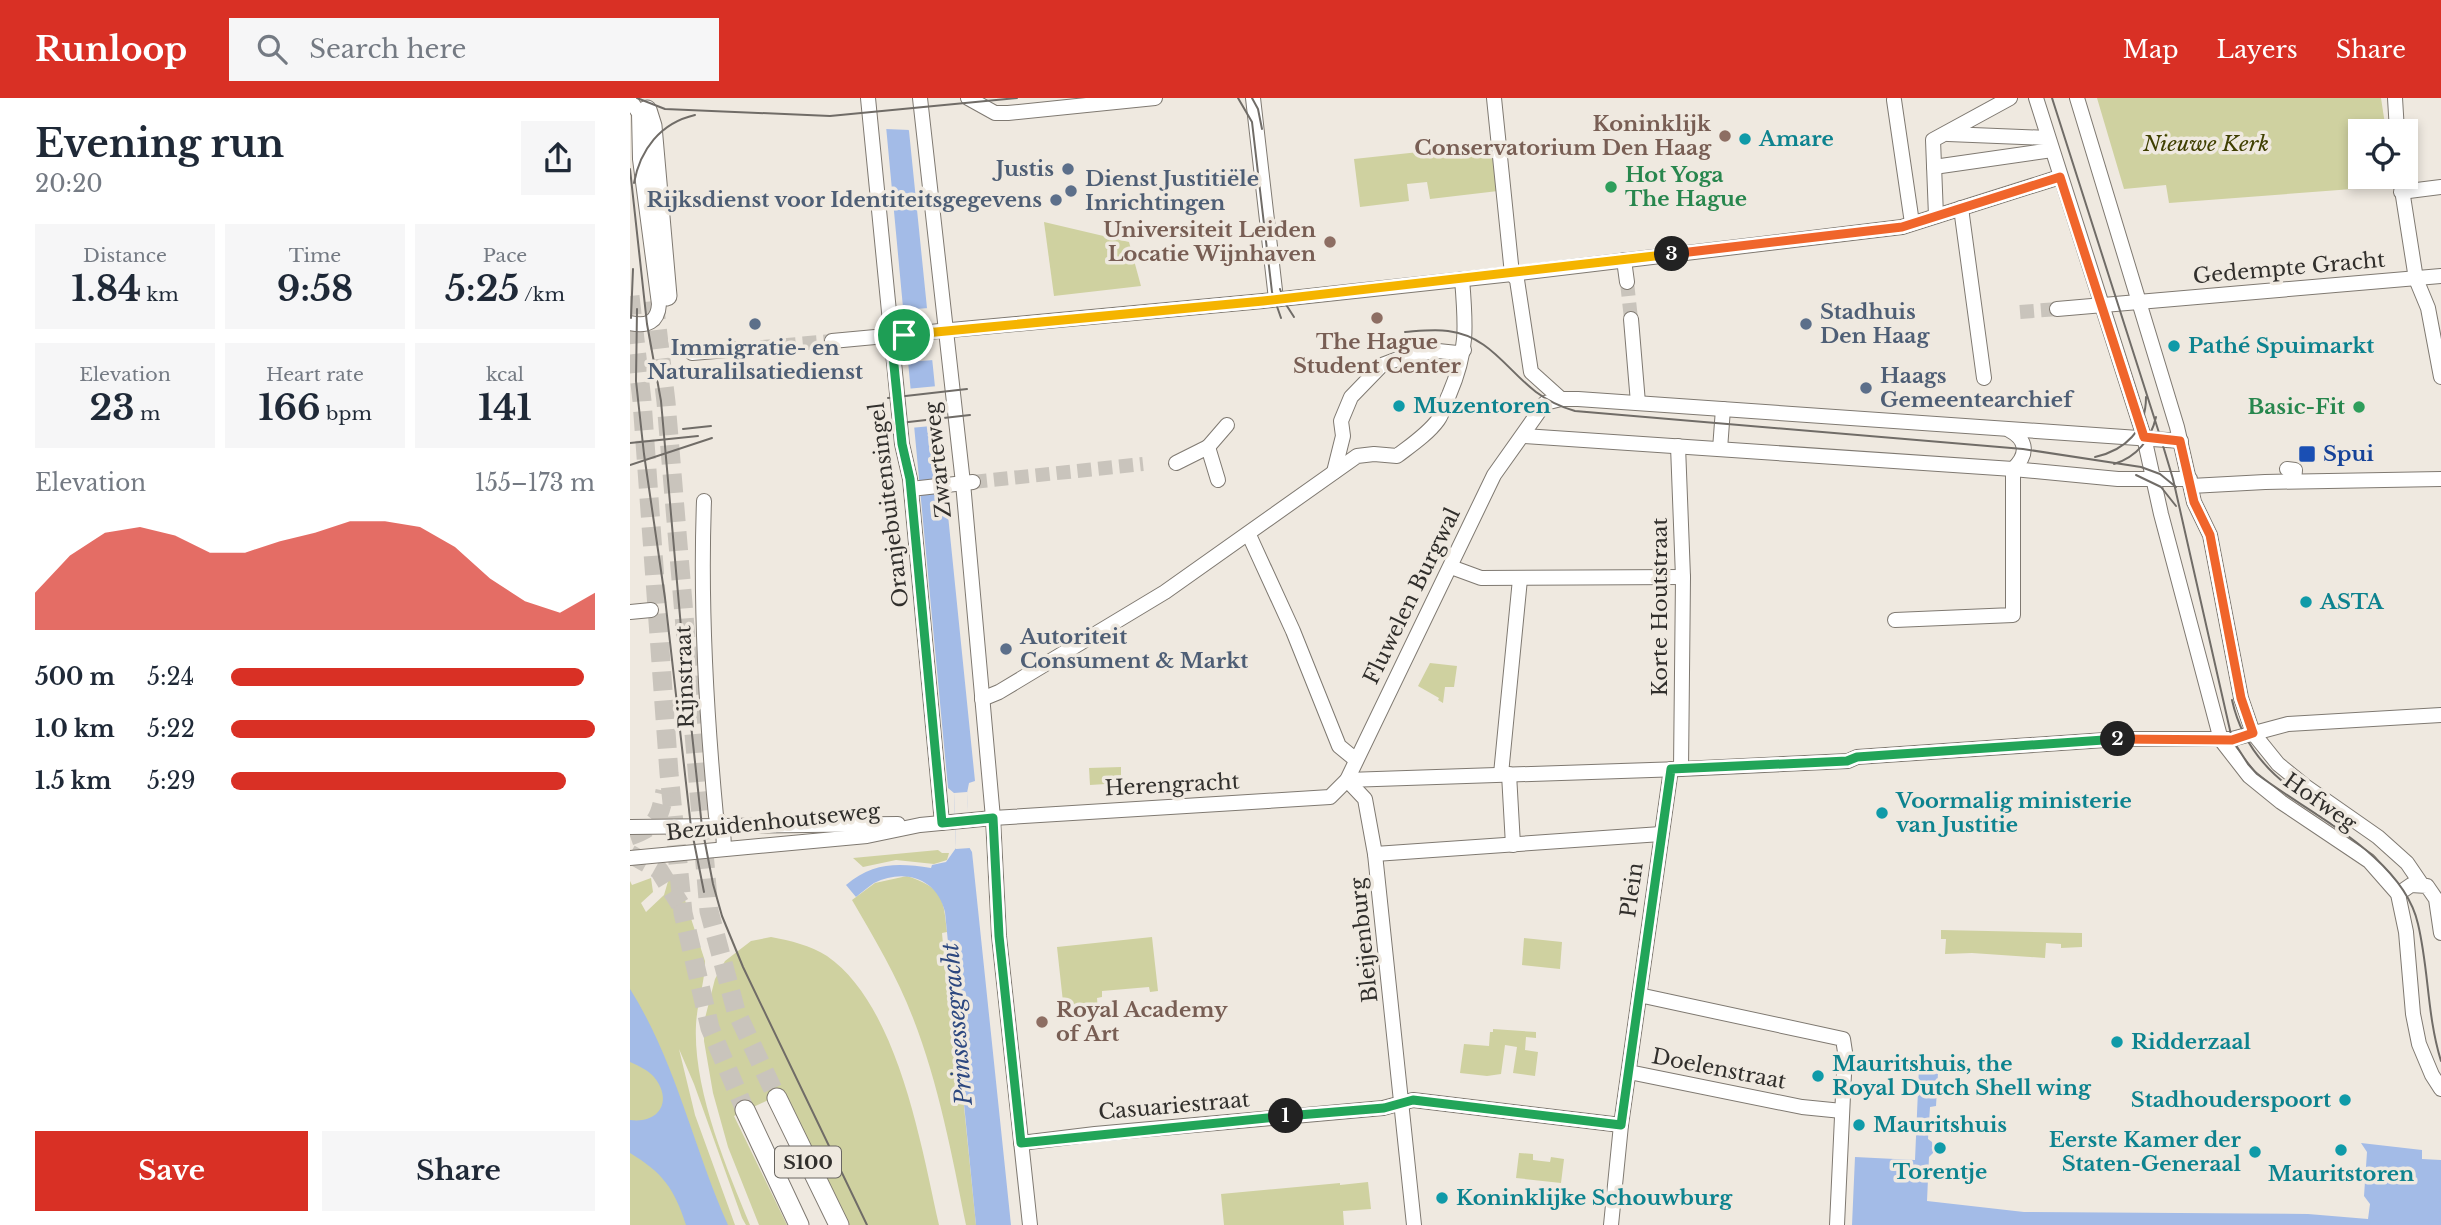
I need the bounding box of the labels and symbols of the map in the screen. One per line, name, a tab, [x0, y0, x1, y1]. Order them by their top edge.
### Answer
place label: Koninklijk Conservatorium Den Haag	[1414, 111, 1712, 161]
place label: Amare	[1758, 126, 1834, 152]
marker: Koninklijk Conservatorium Den Haag	[1717, 128, 1733, 144]
marker: Amare	[1737, 131, 1753, 147]
park label: Nieuwe Kerk	[2142, 131, 2269, 157]
place label: Justis	[992, 156, 1054, 182]
marker: Justis	[1060, 161, 1076, 177]
place label: Hot Yoga The Hague	[1625, 162, 1747, 212]
place label: Dienst Justitiële Inrichtingen	[1085, 166, 1259, 216]
marker: Hot Yoga The Hague	[1603, 179, 1619, 195]
marker: Dienst Justitiële Inrichtingen	[1063, 183, 1079, 199]
place label: Rijksdienst voor Identiteitsgegevens	[646, 187, 1042, 213]
marker: Rijksdienst voor Identiteitsgegevens	[1048, 192, 1064, 208]
place label: Universiteit Leiden Locatie Wijnhaven	[1103, 217, 1316, 267]
marker: Universiteit Leiden Locatie Wijnhaven	[1322, 234, 1338, 250]
pin: 3	[1654, 236, 1690, 272]
street label: Gedempte Gracht	[2192, 247, 2386, 289]
place label: Stadhuis Den Haag	[1820, 299, 1930, 349]
pin	[874, 305, 934, 365]
marker: The Hague Student Center	[1369, 310, 1385, 326]
marker: Immigratie- en Naturalilsatiedienst	[747, 316, 763, 332]
marker: Stadhuis Den Haag	[1798, 316, 1814, 332]
place label: The Hague Student Center	[1293, 329, 1462, 379]
place label: Pathé Spuimarkt	[2188, 333, 2374, 359]
place label: Immigratie- en Naturalilsatiedienst	[647, 335, 863, 385]
marker: Pathé Spuimarkt	[2166, 338, 2182, 354]
place label: Haags Gemeentearchief	[1880, 363, 2075, 413]
marker: Haags Gemeentearchief	[1858, 380, 1874, 396]
place label: Muzentoren	[1413, 393, 1551, 419]
place label: Basic-Fit	[2248, 394, 2345, 420]
marker: Muzentoren	[1391, 398, 1407, 414]
marker: Basic-Fit	[2351, 399, 2367, 415]
street label: Zwarteweg	[919, 400, 957, 519]
street label: Oranjebuitensingel	[864, 401, 914, 609]
place label: Spui	[2323, 441, 2374, 467]
marker: Spui	[2297, 444, 2317, 464]
street label: Fluwelen Burgwal	[1358, 504, 1466, 688]
street label: Korte Houtstraat	[1647, 518, 1673, 696]
place label: ASTA	[2319, 589, 2385, 615]
marker: ASTA	[2298, 594, 2314, 610]
place label: Autoriteit Consument & Markt	[1019, 624, 1248, 674]
street label: Rijnstraat	[670, 625, 700, 729]
marker: Autoriteit Consument & Markt	[998, 641, 1014, 657]
pin: 2	[2100, 722, 2136, 756]
street label: Hofweg	[2278, 767, 2362, 837]
street label: Herengracht	[1104, 768, 1240, 802]
place label: Voormalig ministerie van Justitie	[1895, 788, 2132, 838]
street label: Bezuidenhoutseweg	[665, 798, 882, 846]
marker: Voormalig ministerie van Justitie	[1874, 805, 1890, 821]
street label: Plein	[1615, 861, 1649, 919]
street label: Bleijenburg	[1344, 876, 1383, 1004]
water label: Prinsessegracht	[936, 941, 978, 1107]
place label: Royal Academy of Art	[1056, 997, 1228, 1047]
marker: Royal Academy of Art	[1034, 1014, 1050, 1030]
place label: Ridderzaal	[2131, 1029, 2252, 1055]
marker: Ridderzaal	[2109, 1034, 2125, 1050]
street label: Doelenstraat	[1650, 1043, 1788, 1095]
place label: Mauritshuis, the Royal Dutch Shell wing	[1832, 1051, 2092, 1101]
marker: Mauritshuis, the Royal Dutch Shell wing	[1810, 1068, 1826, 1084]
street label: Casuariestraat	[1097, 1086, 1251, 1126]
place label: Stadhouderspoort	[2131, 1087, 2331, 1113]
marker: Stadhouderspoort	[2337, 1092, 2353, 1108]
pin: 1	[1268, 1098, 1304, 1134]
place label: Mauritshuis	[1873, 1112, 2007, 1138]
marker: Mauritshuis	[1851, 1117, 1867, 1133]
place label: Eerste Kamer der Staten-Generaal	[2049, 1127, 2242, 1177]
marker: Torentje	[1932, 1140, 1948, 1156]
marker: Mauritstoren	[2333, 1142, 2349, 1158]
marker: Eerste Kamer der Staten-Generaal	[2247, 1144, 2263, 1160]
road number: S100	[775, 1146, 841, 1178]
place label: Torentje	[1893, 1159, 1987, 1185]
place label: Mauritstoren	[2268, 1161, 2414, 1187]
place label: Koninklijke Schouwburg	[1456, 1185, 1733, 1211]
marker: Koninklijke Schouwburg	[1434, 1190, 1450, 1206]

